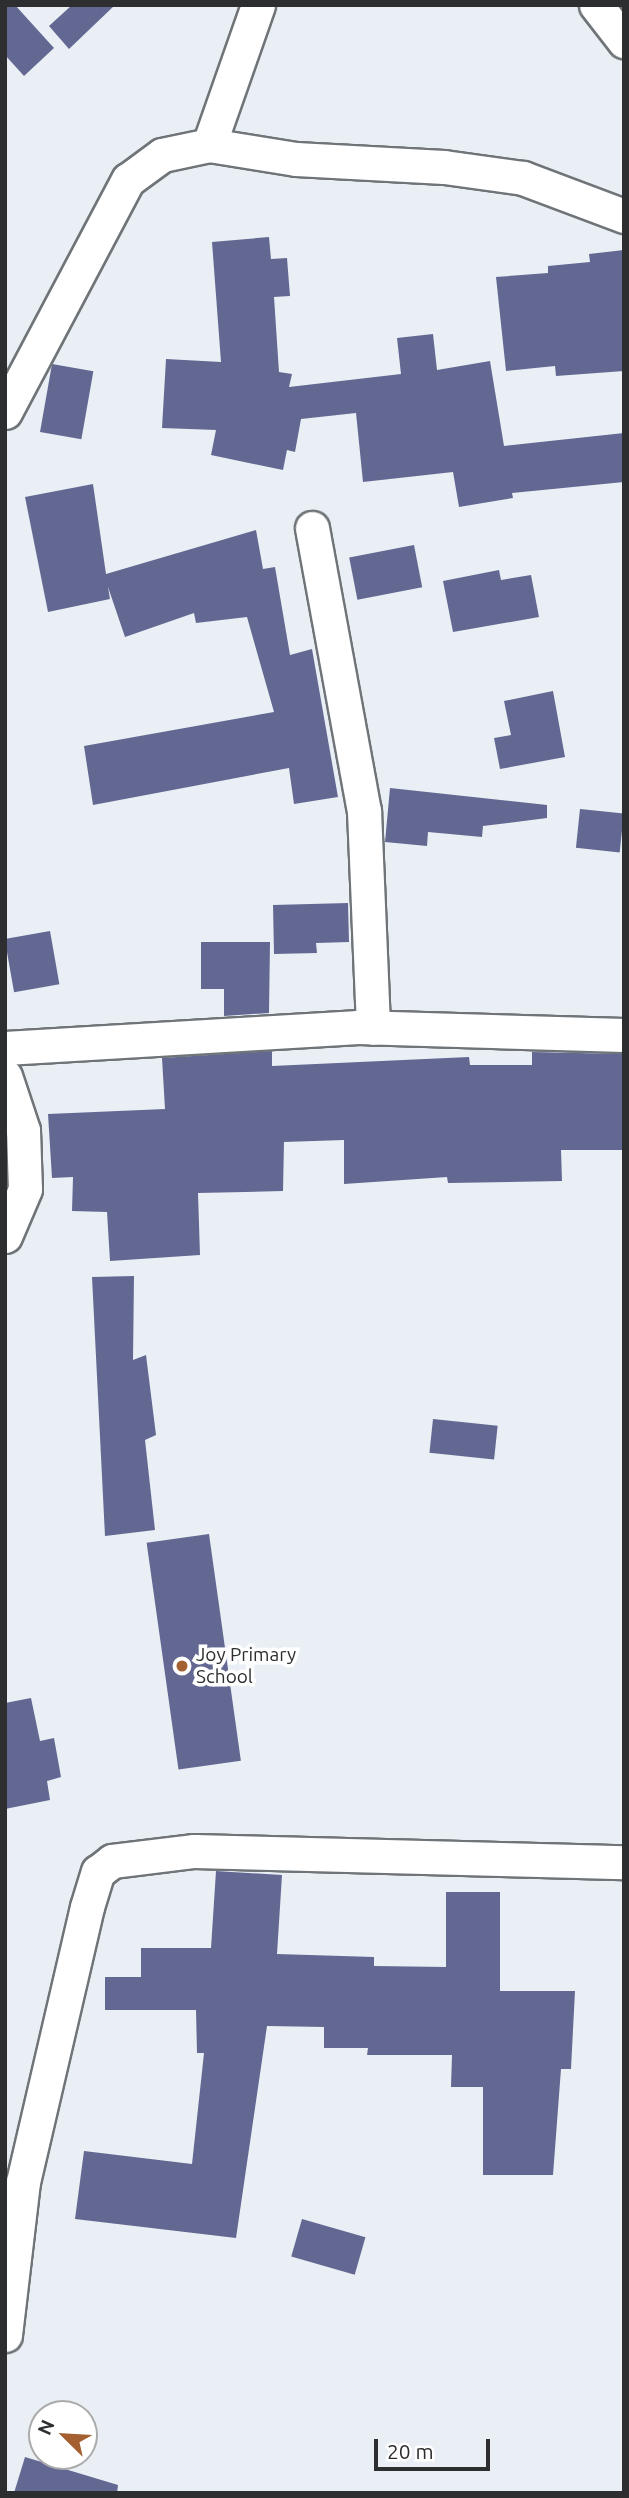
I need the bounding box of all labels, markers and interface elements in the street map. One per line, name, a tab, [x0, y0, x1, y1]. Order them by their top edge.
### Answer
place label: Joy Primary School	[196, 1644, 296, 1688]
marker: Joy Primary School	[174, 1658, 190, 1674]
north arrow	[28, 2400, 98, 2470]
text: N	[33, 2416, 59, 2438]
scale bar	[377, 2424, 492, 2468]
text: 20 m	[387, 2439, 434, 2463]

